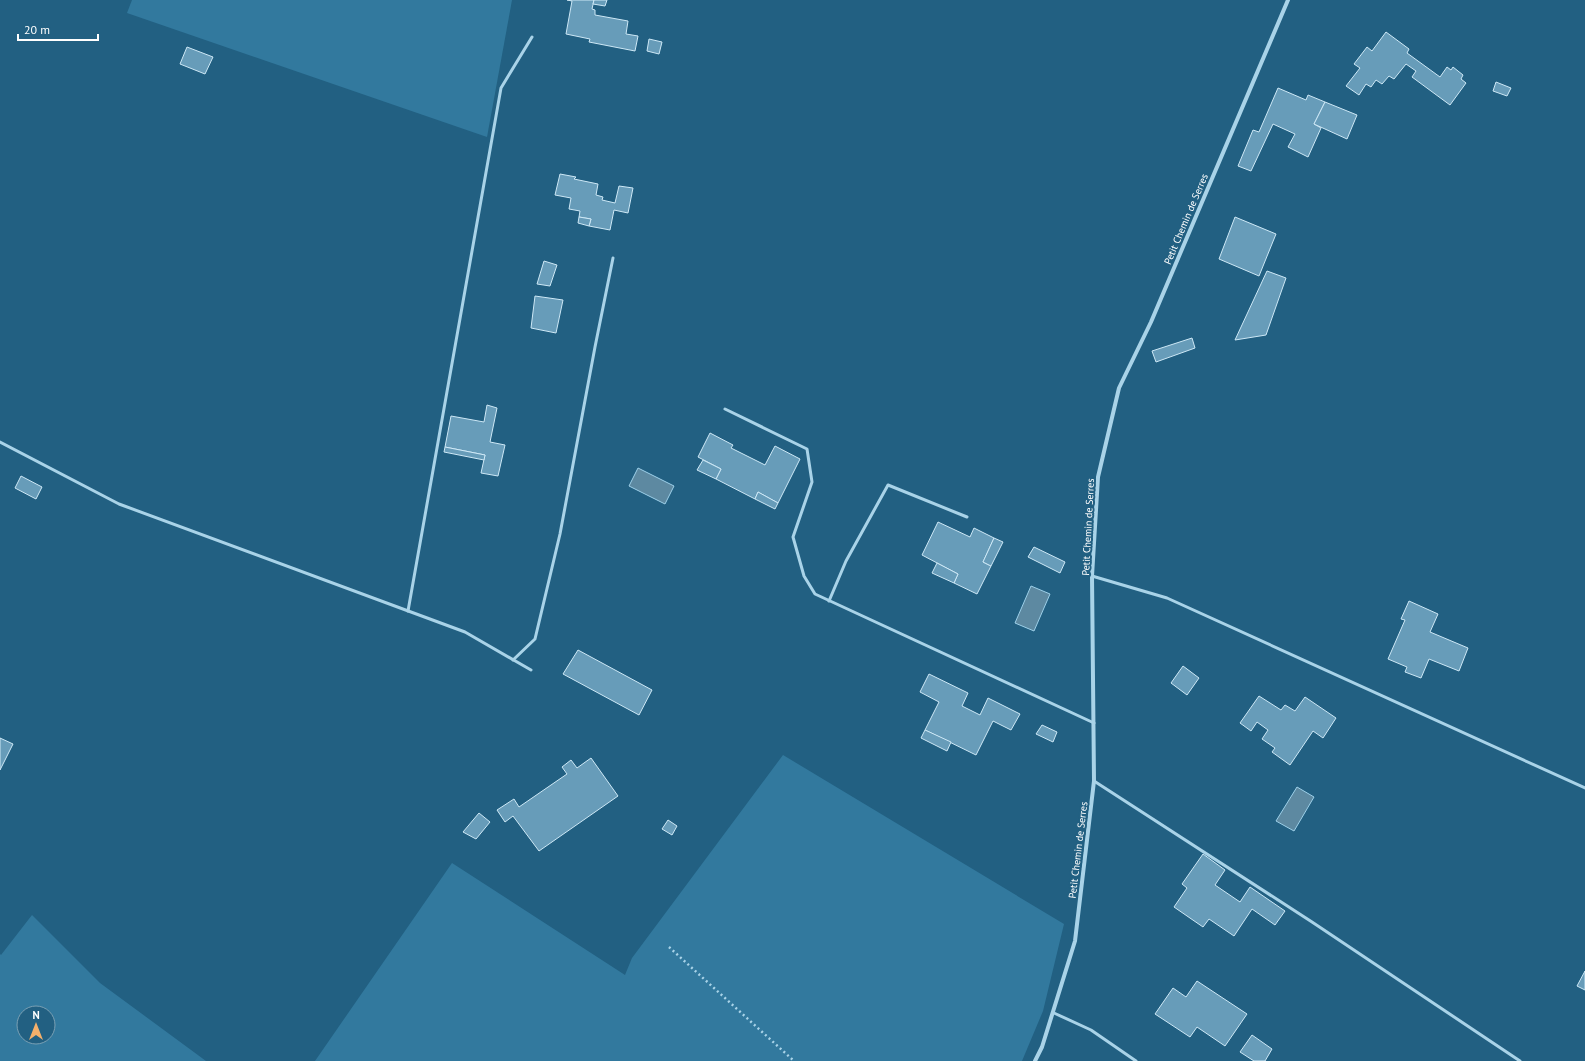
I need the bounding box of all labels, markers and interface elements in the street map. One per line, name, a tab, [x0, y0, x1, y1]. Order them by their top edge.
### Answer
scale bar	[18, 16, 98, 42]
text: 20 m	[24, 22, 50, 37]
street label: Petit Chemin de Serres	[1161, 172, 1211, 266]
street label: Petit Chemin de Serres	[1079, 478, 1097, 576]
street label: Petit Chemin de Serres	[1066, 801, 1090, 899]
north arrow	[16, 1005, 56, 1045]
text: N	[32, 1008, 40, 1022]

